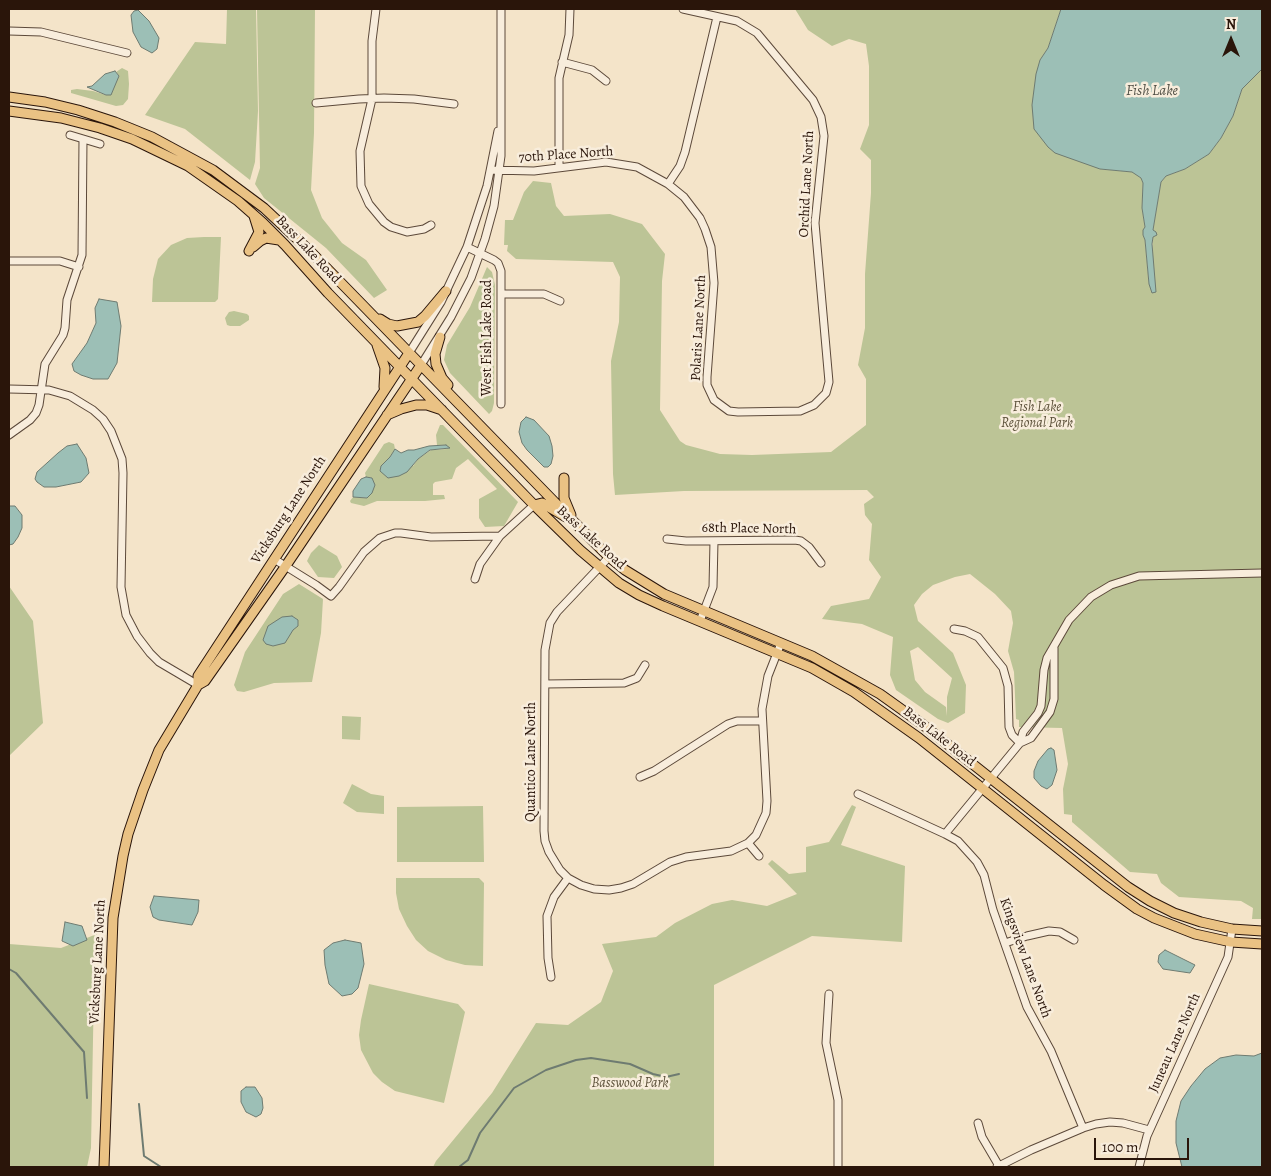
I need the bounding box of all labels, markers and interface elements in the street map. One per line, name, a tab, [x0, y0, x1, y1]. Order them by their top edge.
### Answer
north arrow	[1206, 15, 1256, 65]
text: N	[1226, 15, 1236, 34]
water label: Fish Lake	[1126, 82, 1178, 100]
street label: Orchid Lane North	[796, 130, 818, 238]
street label: 70th Place North	[518, 143, 614, 167]
street label: Bass Lake Road	[272, 212, 344, 288]
street label: Polaris Lane North	[688, 275, 710, 381]
street label: West Fish Lake Road	[480, 280, 496, 396]
park label: Fish Lake Regional Park	[1001, 400, 1073, 432]
street label: Vicksburg Lane North	[248, 453, 330, 567]
street label: Bass Lake Road	[553, 503, 629, 573]
street label: 68th Place North	[701, 520, 797, 538]
street label: Quantico Lane North	[524, 702, 540, 822]
street label: Bass Lake Road	[899, 703, 979, 771]
street label: Kingsview Lane North	[995, 896, 1055, 1020]
street label: Vicksburg Lane North	[86, 899, 110, 1025]
street label: Juneau Lane North	[1146, 991, 1204, 1095]
park label: Basswood Park	[591, 1076, 669, 1092]
scale bar	[1096, 1128, 1191, 1160]
text: 100 m	[1102, 1137, 1139, 1157]

